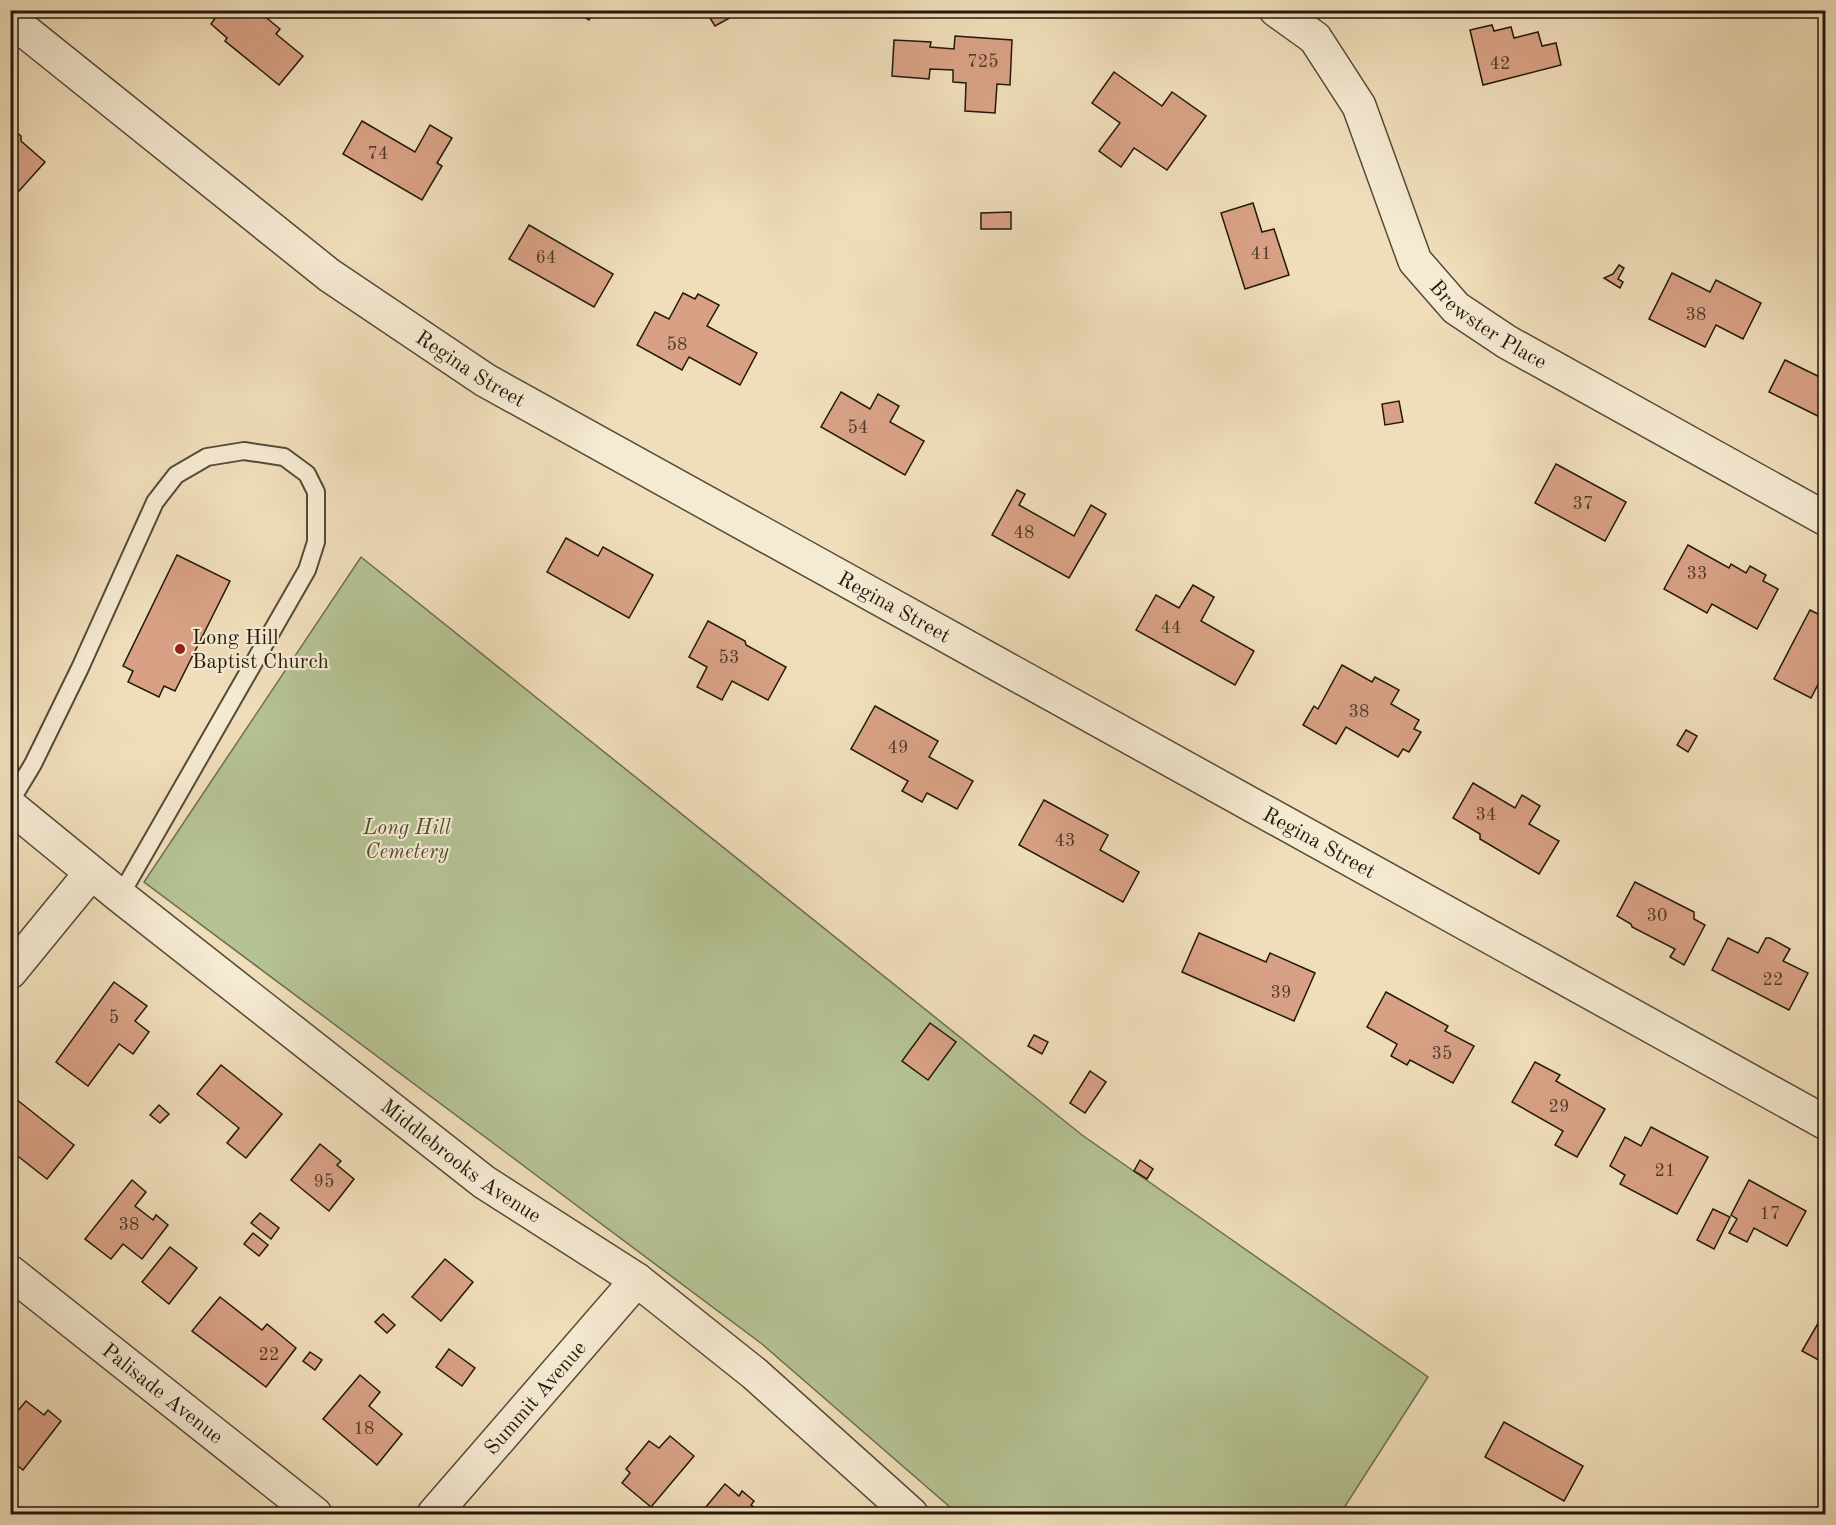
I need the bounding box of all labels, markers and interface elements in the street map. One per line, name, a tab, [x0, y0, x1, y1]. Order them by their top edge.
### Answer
house number: 725	[967, 53, 999, 71]
house number: 42	[1490, 55, 1510, 73]
house number: 74	[368, 145, 388, 163]
house number: 41	[1251, 245, 1271, 263]
house number: 64	[536, 249, 556, 267]
street label: Brewster Place	[1425, 277, 1550, 374]
house number: 38	[1686, 306, 1706, 324]
street label: Regina Street	[411, 328, 528, 412]
house number: 58	[667, 336, 687, 354]
house number: 54	[848, 419, 868, 437]
house number: 37	[1573, 495, 1593, 513]
house number: 48	[1014, 524, 1034, 542]
house number: 33	[1687, 565, 1707, 583]
street label: Regina Street	[834, 569, 953, 648]
house number: 44	[1161, 619, 1181, 637]
place label: Long Hill Baptist Church	[192, 628, 329, 673]
marker: Long Hill Baptist Church	[173, 642, 187, 656]
house number: 53	[719, 649, 739, 667]
house number: 38	[1349, 703, 1369, 721]
house number: 49	[888, 739, 908, 757]
street label: Regina Street	[1259, 804, 1378, 883]
house number: 34	[1476, 806, 1496, 824]
park label: Long Hill Cemetery	[362, 818, 451, 863]
house number: 43	[1055, 832, 1075, 850]
house number: 30	[1647, 907, 1667, 925]
house number: 22	[1763, 971, 1783, 989]
house number: 39	[1271, 984, 1291, 1002]
house number: 5	[109, 1009, 119, 1027]
house number: 35	[1432, 1045, 1452, 1063]
street label: Middlebrooks Avenue	[376, 1096, 544, 1228]
house number: 29	[1549, 1098, 1569, 1116]
house number: 21	[1655, 1162, 1675, 1180]
house number: 95	[314, 1173, 334, 1191]
house number: 17	[1760, 1205, 1780, 1223]
house number: 38	[119, 1216, 139, 1234]
street label: Summit Avenue	[481, 1338, 591, 1460]
street label: Palisade Avenue	[97, 1340, 226, 1449]
house number: 22	[259, 1346, 279, 1364]
house number: 18	[354, 1420, 374, 1438]

